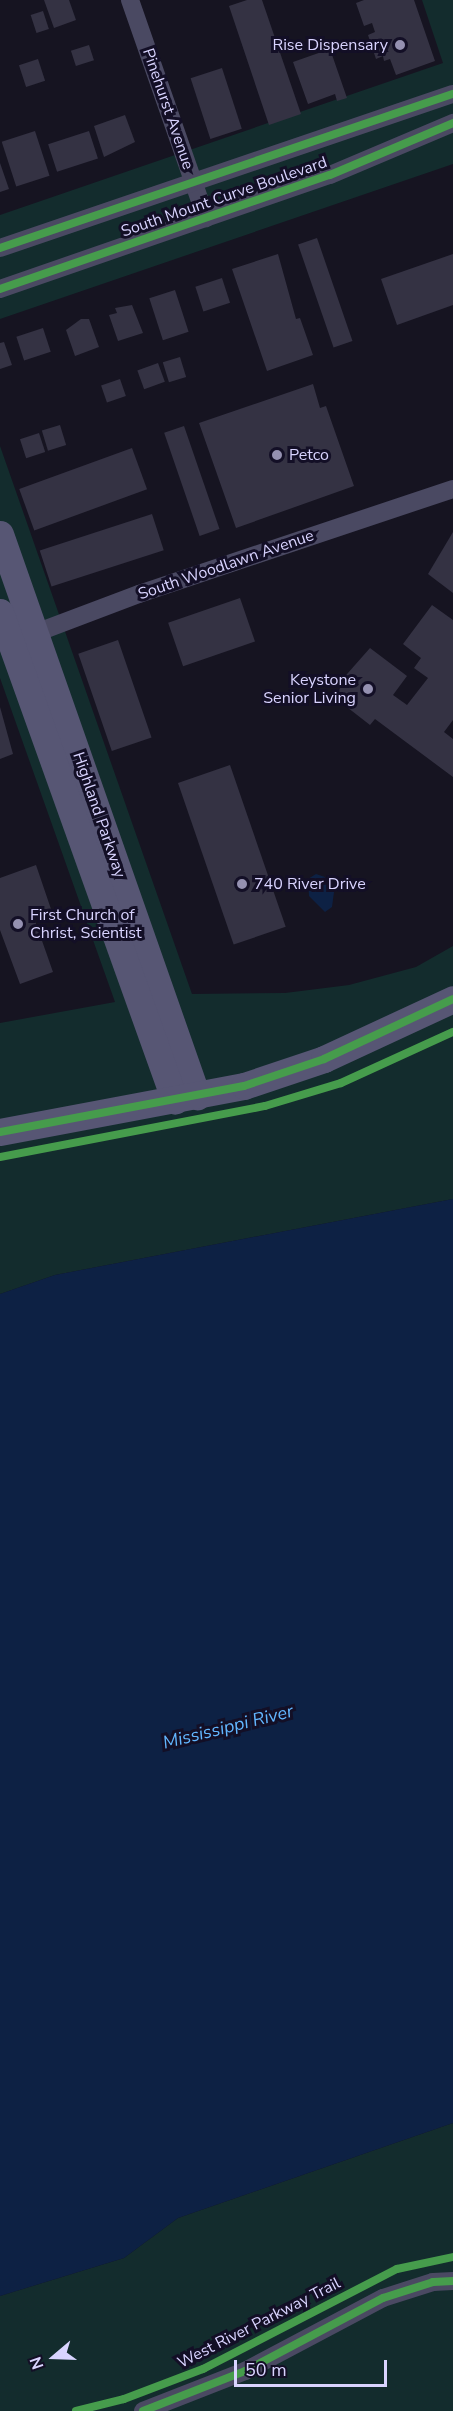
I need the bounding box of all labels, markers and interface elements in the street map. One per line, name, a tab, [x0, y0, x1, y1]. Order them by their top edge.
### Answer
place label: Rise Dispensary	[272, 35, 388, 55]
marker: Rise Dispensary	[393, 38, 407, 52]
street label: Pinehurst Avenue	[138, 46, 198, 172]
street label: South Mount Curve Boulevard	[118, 153, 330, 241]
place label: Petco	[289, 445, 329, 465]
marker: Petco	[270, 448, 284, 462]
street label: South Woodlawn Avenue	[136, 526, 316, 604]
place label: Keystone Senior Living	[263, 670, 356, 708]
marker: Keystone Senior Living	[361, 682, 375, 696]
street label: Highland Parkway	[68, 750, 130, 880]
place label: 740 River Drive	[254, 874, 366, 894]
marker: 740 River Drive	[235, 877, 249, 891]
place label: First Church of Christ, Scientist	[30, 905, 142, 943]
marker: First Church of Christ, Scientist	[11, 917, 25, 931]
water label: Mississippi River	[161, 1700, 295, 1754]
street label: West River Parkway Trail	[174, 2274, 344, 2372]
north arrow	[24, 2327, 84, 2387]
scale bar	[237, 2348, 390, 2386]
text: N	[25, 2354, 49, 2372]
text: 50 m	[245, 2358, 287, 2382]

